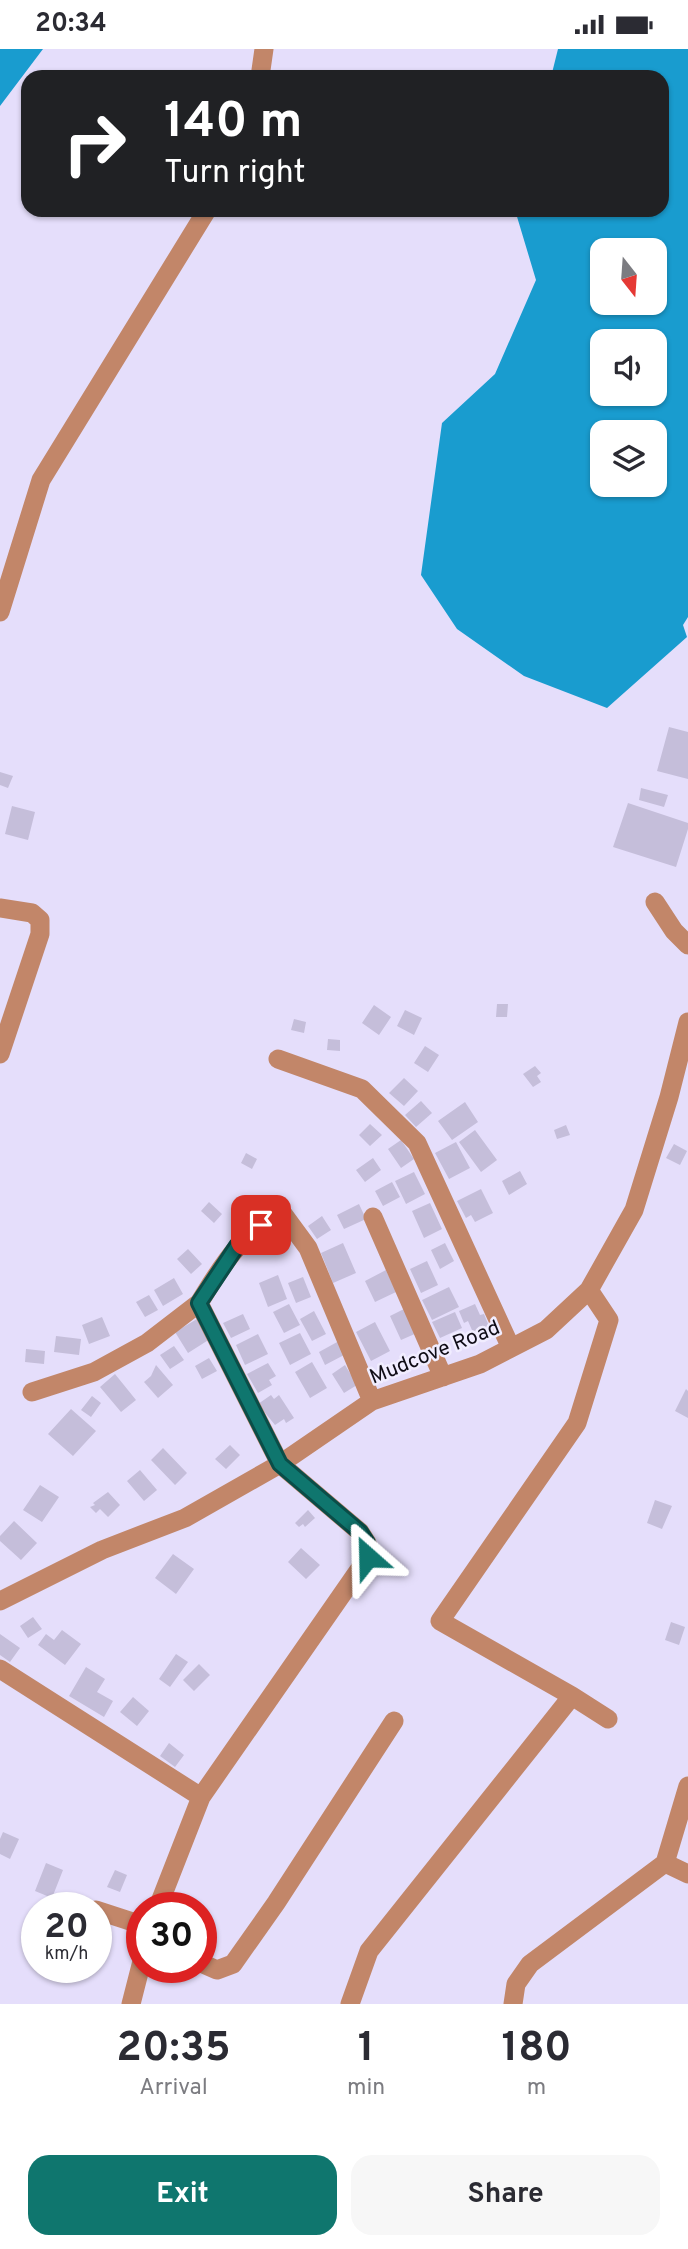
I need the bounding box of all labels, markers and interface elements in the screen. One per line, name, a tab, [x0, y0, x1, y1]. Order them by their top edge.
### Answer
text: 20:34	[35, 8, 107, 41]
text: 140 m	[164, 93, 303, 155]
icon: right	[49, 98, 140, 189]
text: Turn right	[164, 154, 306, 194]
north arrow	[590, 238, 667, 315]
map controls	[590, 238, 667, 497]
button: sound	[590, 329, 667, 406]
button: layers	[590, 420, 667, 497]
pin	[231, 1195, 291, 1255]
icon: arrive	[242, 1206, 280, 1244]
street label: Mudcove Road	[366, 1315, 504, 1391]
position arrow	[331, 1520, 405, 1594]
speed limit sign: 30	[126, 1892, 217, 1983]
text: 20	[44, 1906, 89, 1950]
text: km/h	[45, 1943, 88, 1966]
text: 20:35	[116, 2023, 231, 2076]
text: 1	[358, 2023, 374, 2076]
text: 180	[501, 2023, 572, 2076]
text: Arrival	[139, 2074, 208, 2103]
text: min	[347, 2074, 385, 2103]
text: m	[527, 2074, 546, 2103]
button: Exit	[28, 2155, 337, 2235]
button: Share	[351, 2155, 660, 2235]

